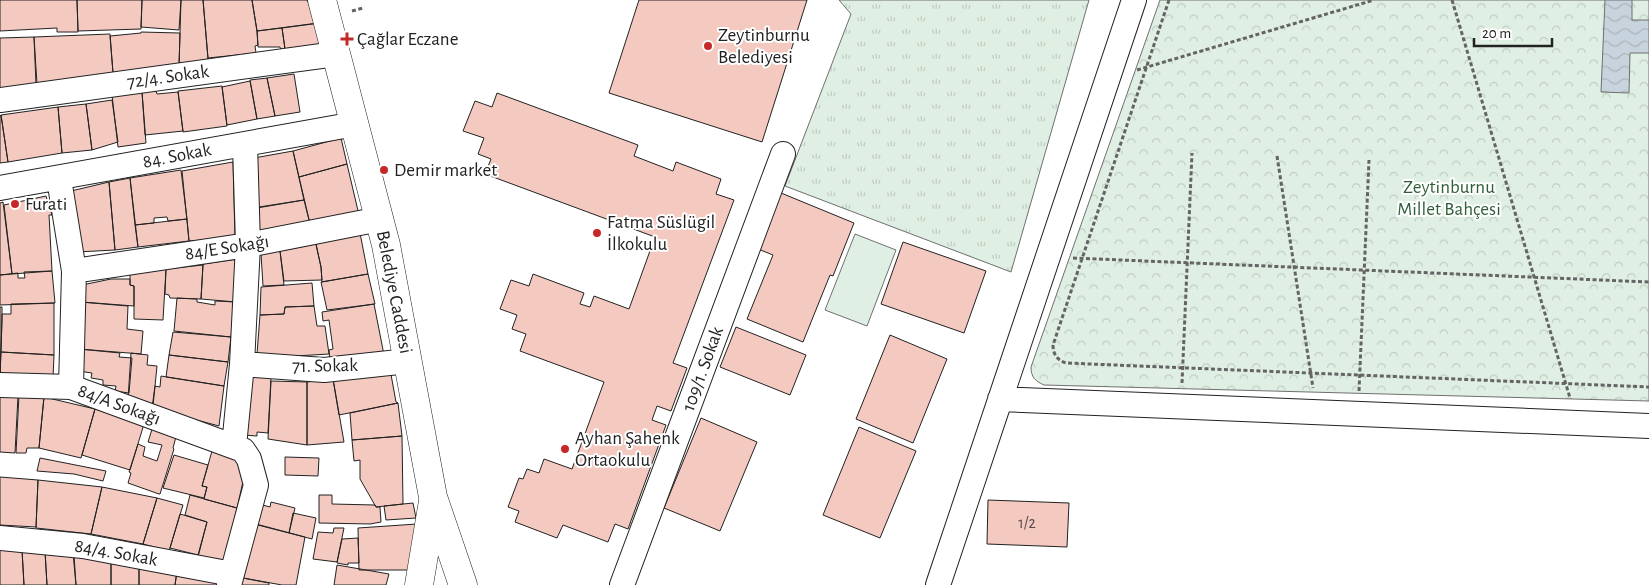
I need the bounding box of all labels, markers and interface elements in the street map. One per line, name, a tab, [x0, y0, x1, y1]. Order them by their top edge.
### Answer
scale bar	[1474, 15, 1552, 47]
place label: Zeytinburnu Belediyesi	[718, 26, 810, 67]
text: 20 m	[1482, 26, 1511, 41]
place label: Çağlar Eczane	[357, 30, 458, 49]
marker: Çağlar Eczane	[341, 33, 353, 45]
marker: Zeytinburnu Belediyesi	[702, 40, 714, 52]
street label: 72/4. Sokak	[126, 62, 210, 92]
street label: 84. Sokak	[141, 140, 213, 172]
place label: Demir market	[394, 161, 497, 180]
marker: Demir market	[378, 164, 390, 176]
park label: Zeytinburnu Millet Bahçesi	[1397, 178, 1501, 219]
place label: Furati	[25, 195, 67, 214]
marker: Furati	[9, 198, 21, 210]
place label: Fatma Süslügil İlkokulu	[607, 213, 715, 254]
marker: Fatma Süslügil İlkokulu	[591, 227, 603, 239]
street label: Belediye Caddesi	[373, 229, 415, 355]
street label: 84/E Sokağı	[184, 232, 270, 264]
street label: 109/1. Sokak	[679, 324, 727, 414]
street label: 71. Sokak	[292, 356, 358, 376]
street label: 84/A Sokağı	[75, 381, 163, 429]
place label: Ayhan Şahenk Ortaokulu	[575, 429, 680, 470]
marker: Ayhan Şahenk Ortaokulu	[559, 443, 571, 455]
house number: 1/2	[1018, 515, 1036, 531]
street label: 84/4. Sokak	[73, 536, 159, 570]

